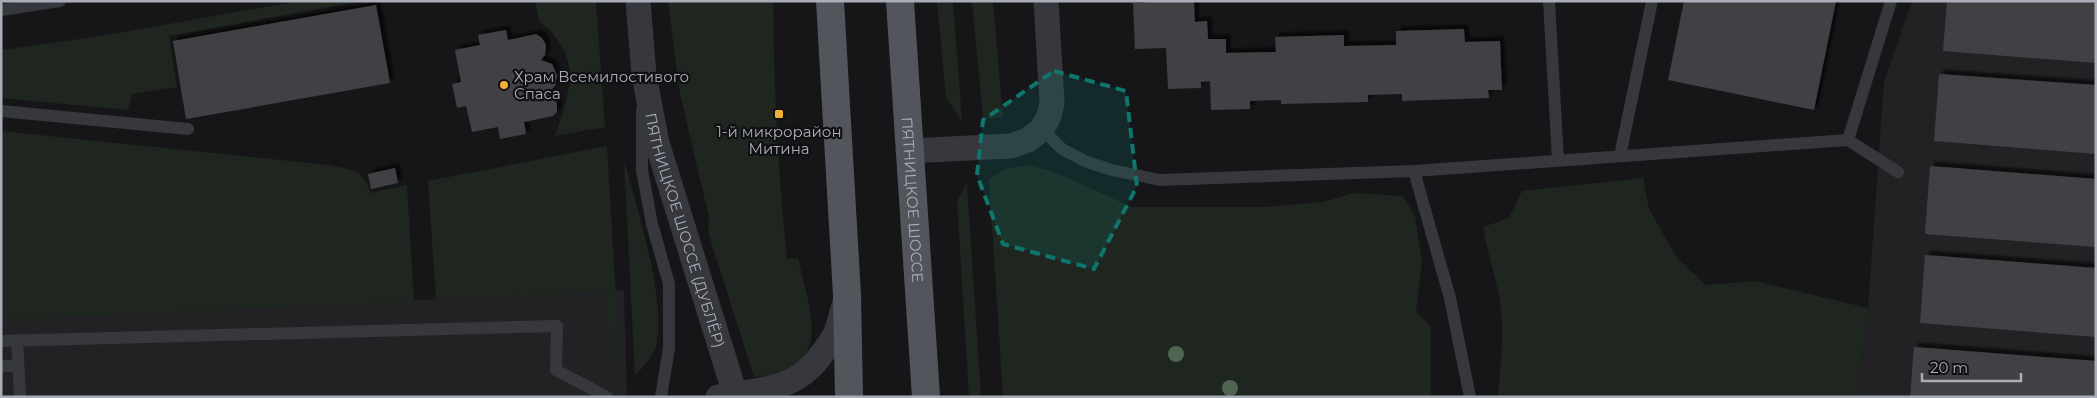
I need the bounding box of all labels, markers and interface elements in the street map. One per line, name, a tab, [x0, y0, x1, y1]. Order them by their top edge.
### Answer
place label: Храм Всемилостивого Спаса	[514, 67, 689, 103]
marker: Храм Всемилостивого Спаса	[498, 79, 510, 91]
marker: 1-й микрорайон Митина	[773, 108, 785, 120]
street label: ПЯТНИЦКОЕ ШОССЕ (ДУБЛЁР)	[642, 111, 730, 350]
street label: ПЯТНИЦКОЕ ШОССЕ	[898, 116, 928, 283]
place label: 1-й микрорайон Митина	[716, 122, 842, 158]
scale bar	[1922, 350, 2021, 382]
text: 20 m	[1930, 358, 1968, 377]

